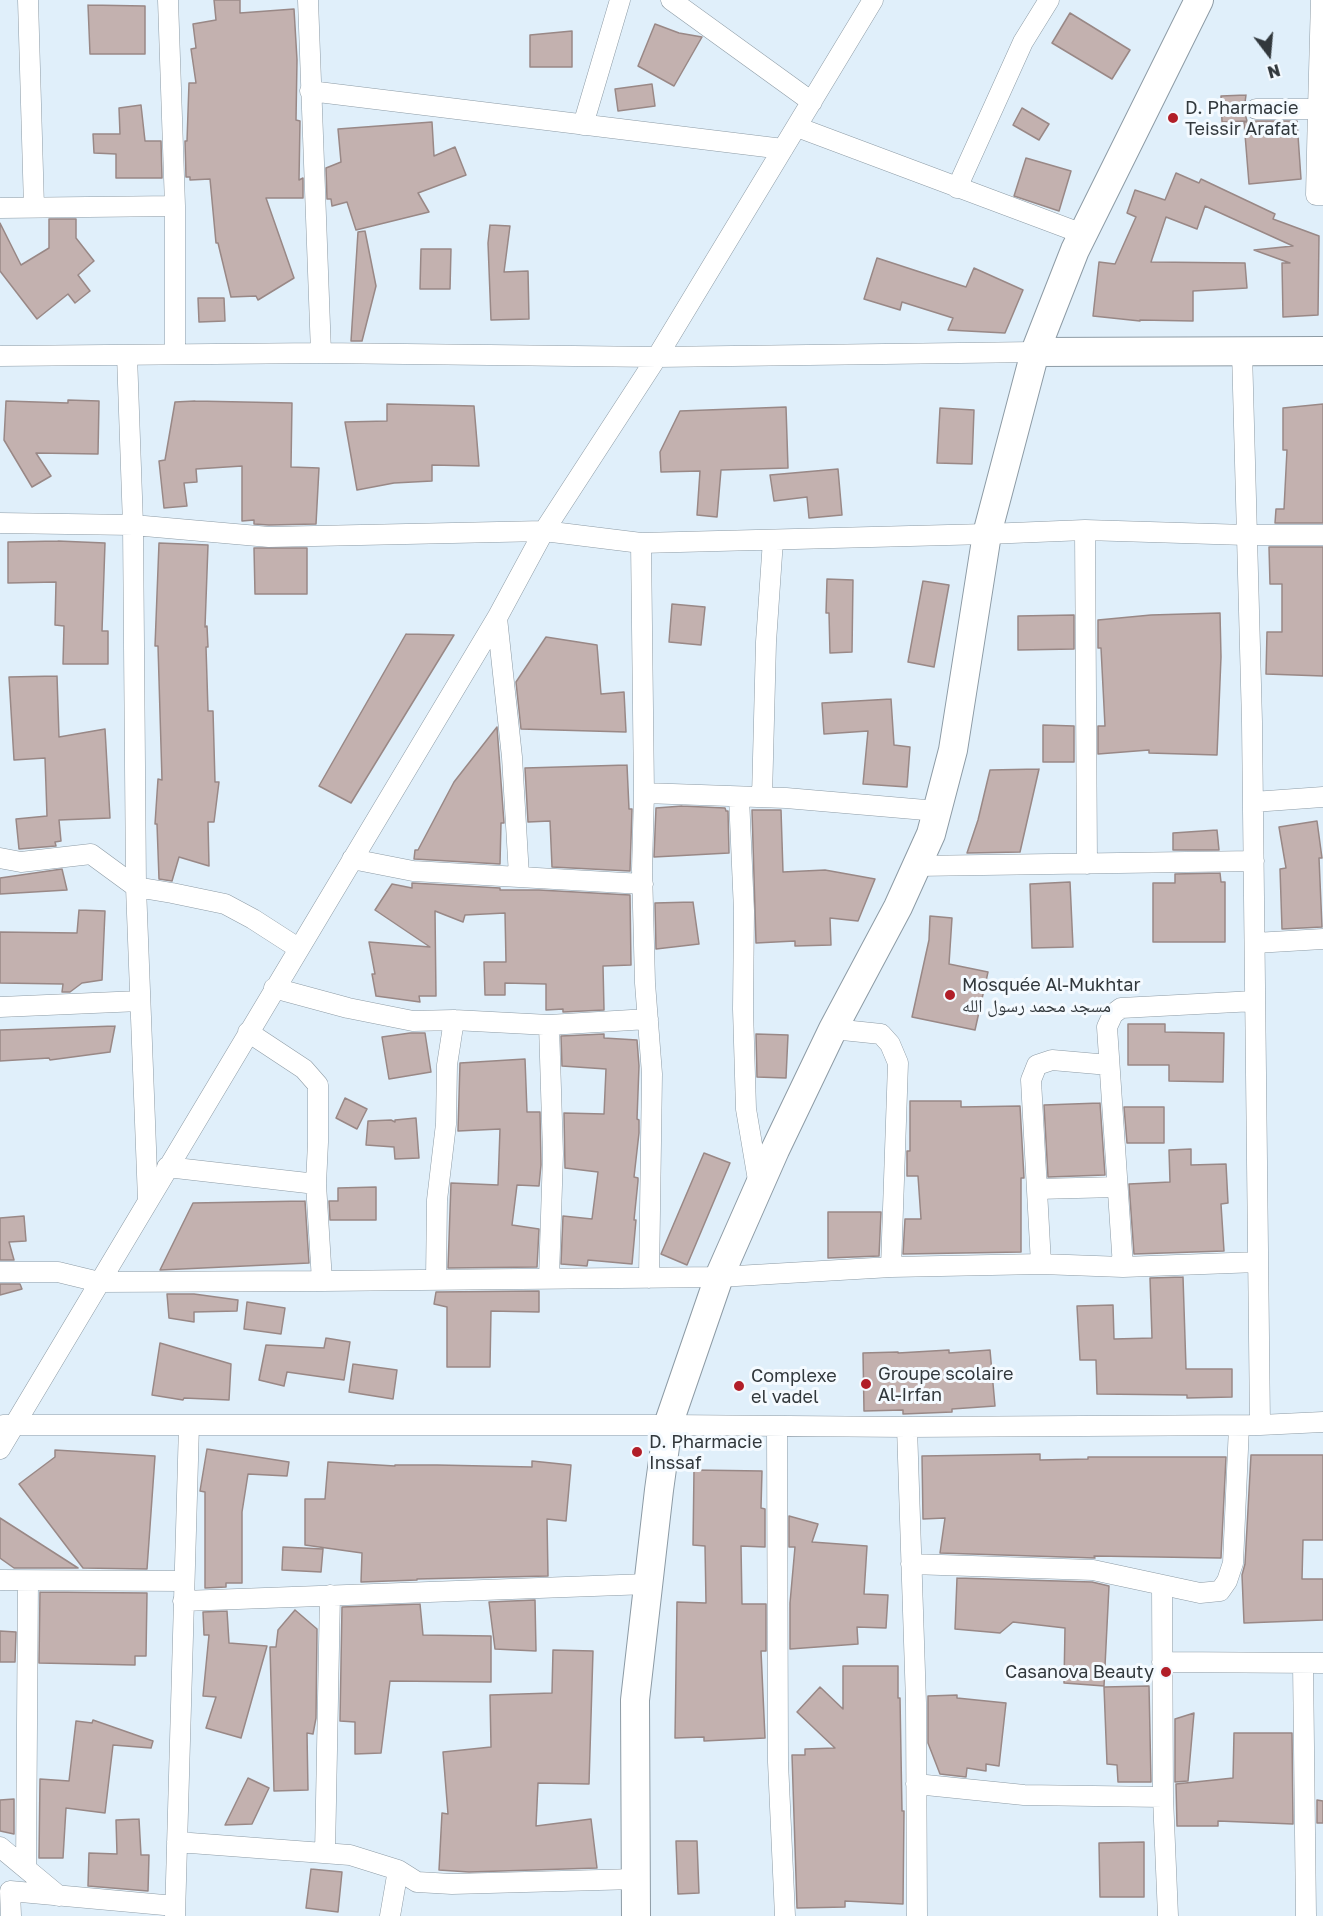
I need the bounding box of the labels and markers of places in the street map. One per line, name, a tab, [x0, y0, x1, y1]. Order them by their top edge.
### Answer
place label: D. Pharmacie Teissir Arafat	[1185, 97, 1298, 140]
marker: D. Pharmacie Teissir Arafat	[1166, 111, 1180, 125]
place label: Mosquée Al-Mukhtar مسجد محمد رسول الله	[962, 974, 1141, 1016]
marker: Mosquée Al-Mukhtar مسجد محمد رسول الله	[943, 988, 957, 1002]
place label: Groupe scolaire Al-Irfan	[878, 1363, 1013, 1406]
place label: Complexe el vadel	[751, 1365, 837, 1408]
marker: Groupe scolaire Al-Irfan	[859, 1377, 873, 1391]
marker: Complexe el vadel	[732, 1379, 746, 1393]
place label: D. Pharmacie Inssaf	[649, 1431, 762, 1474]
marker: D. Pharmacie Inssaf	[630, 1445, 644, 1459]
place label: Casanova Beauty	[1005, 1661, 1154, 1683]
marker: Casanova Beauty	[1159, 1665, 1173, 1679]

